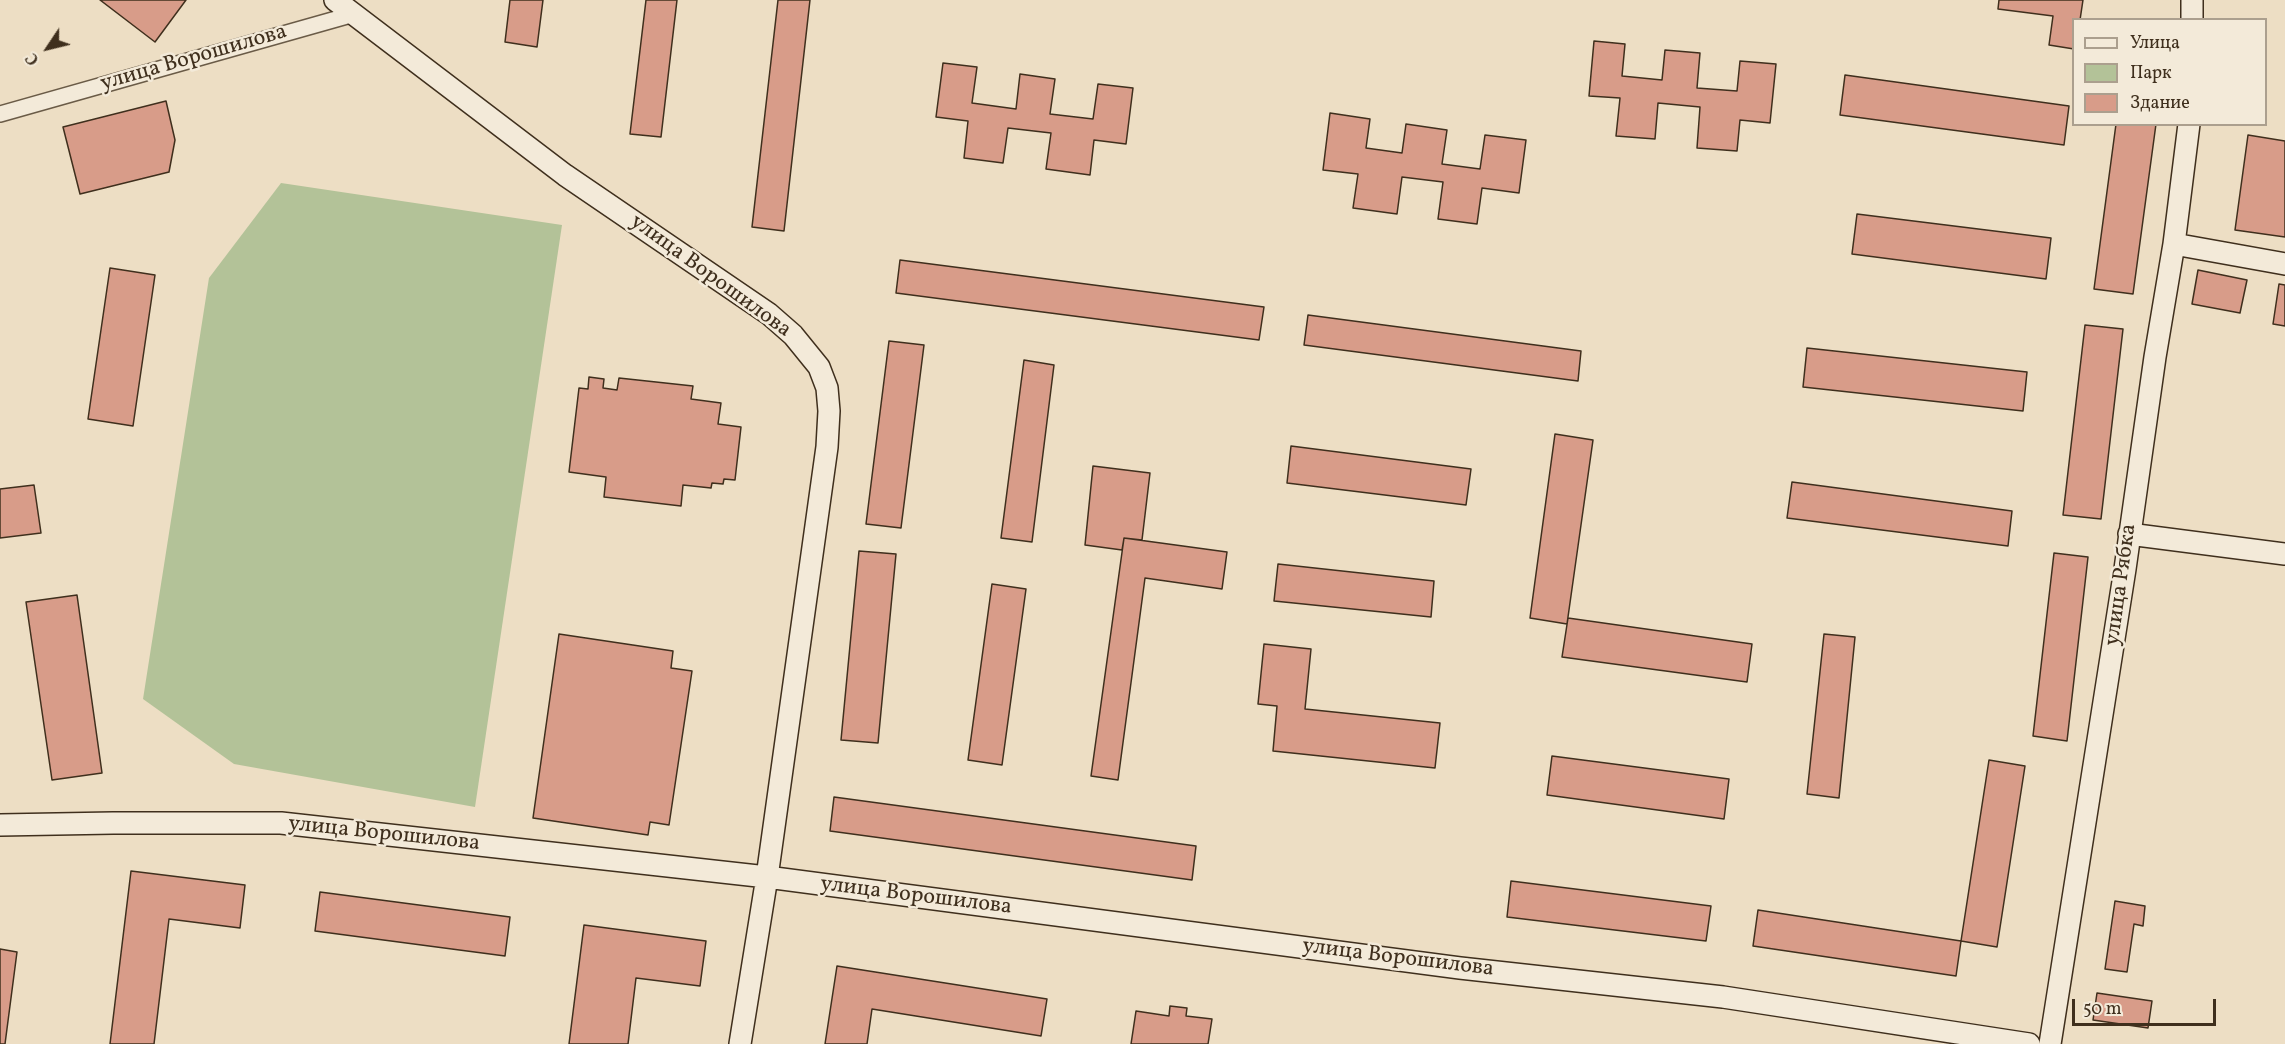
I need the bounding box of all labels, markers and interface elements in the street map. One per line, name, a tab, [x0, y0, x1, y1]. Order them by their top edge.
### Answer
north arrow	[18, 18, 78, 78]
legend	[2072, 18, 2267, 126]
street label: улица Ворошилова	[98, 20, 290, 98]
text: Улица	[2130, 31, 2180, 56]
text: С	[21, 48, 45, 69]
text: Парк	[2130, 61, 2172, 86]
text: Здание	[2130, 91, 2190, 116]
street label: улица Ворошилова	[624, 210, 796, 344]
street label: улица Рябка	[2100, 522, 2144, 648]
street label: улица Ворошилова	[287, 812, 481, 858]
street label: улица Ворошилова	[819, 872, 1013, 922]
street label: улица Ворошилова	[1301, 934, 1495, 984]
scale bar	[2075, 987, 2219, 1025]
text: 50 m	[2083, 997, 2122, 1022]

